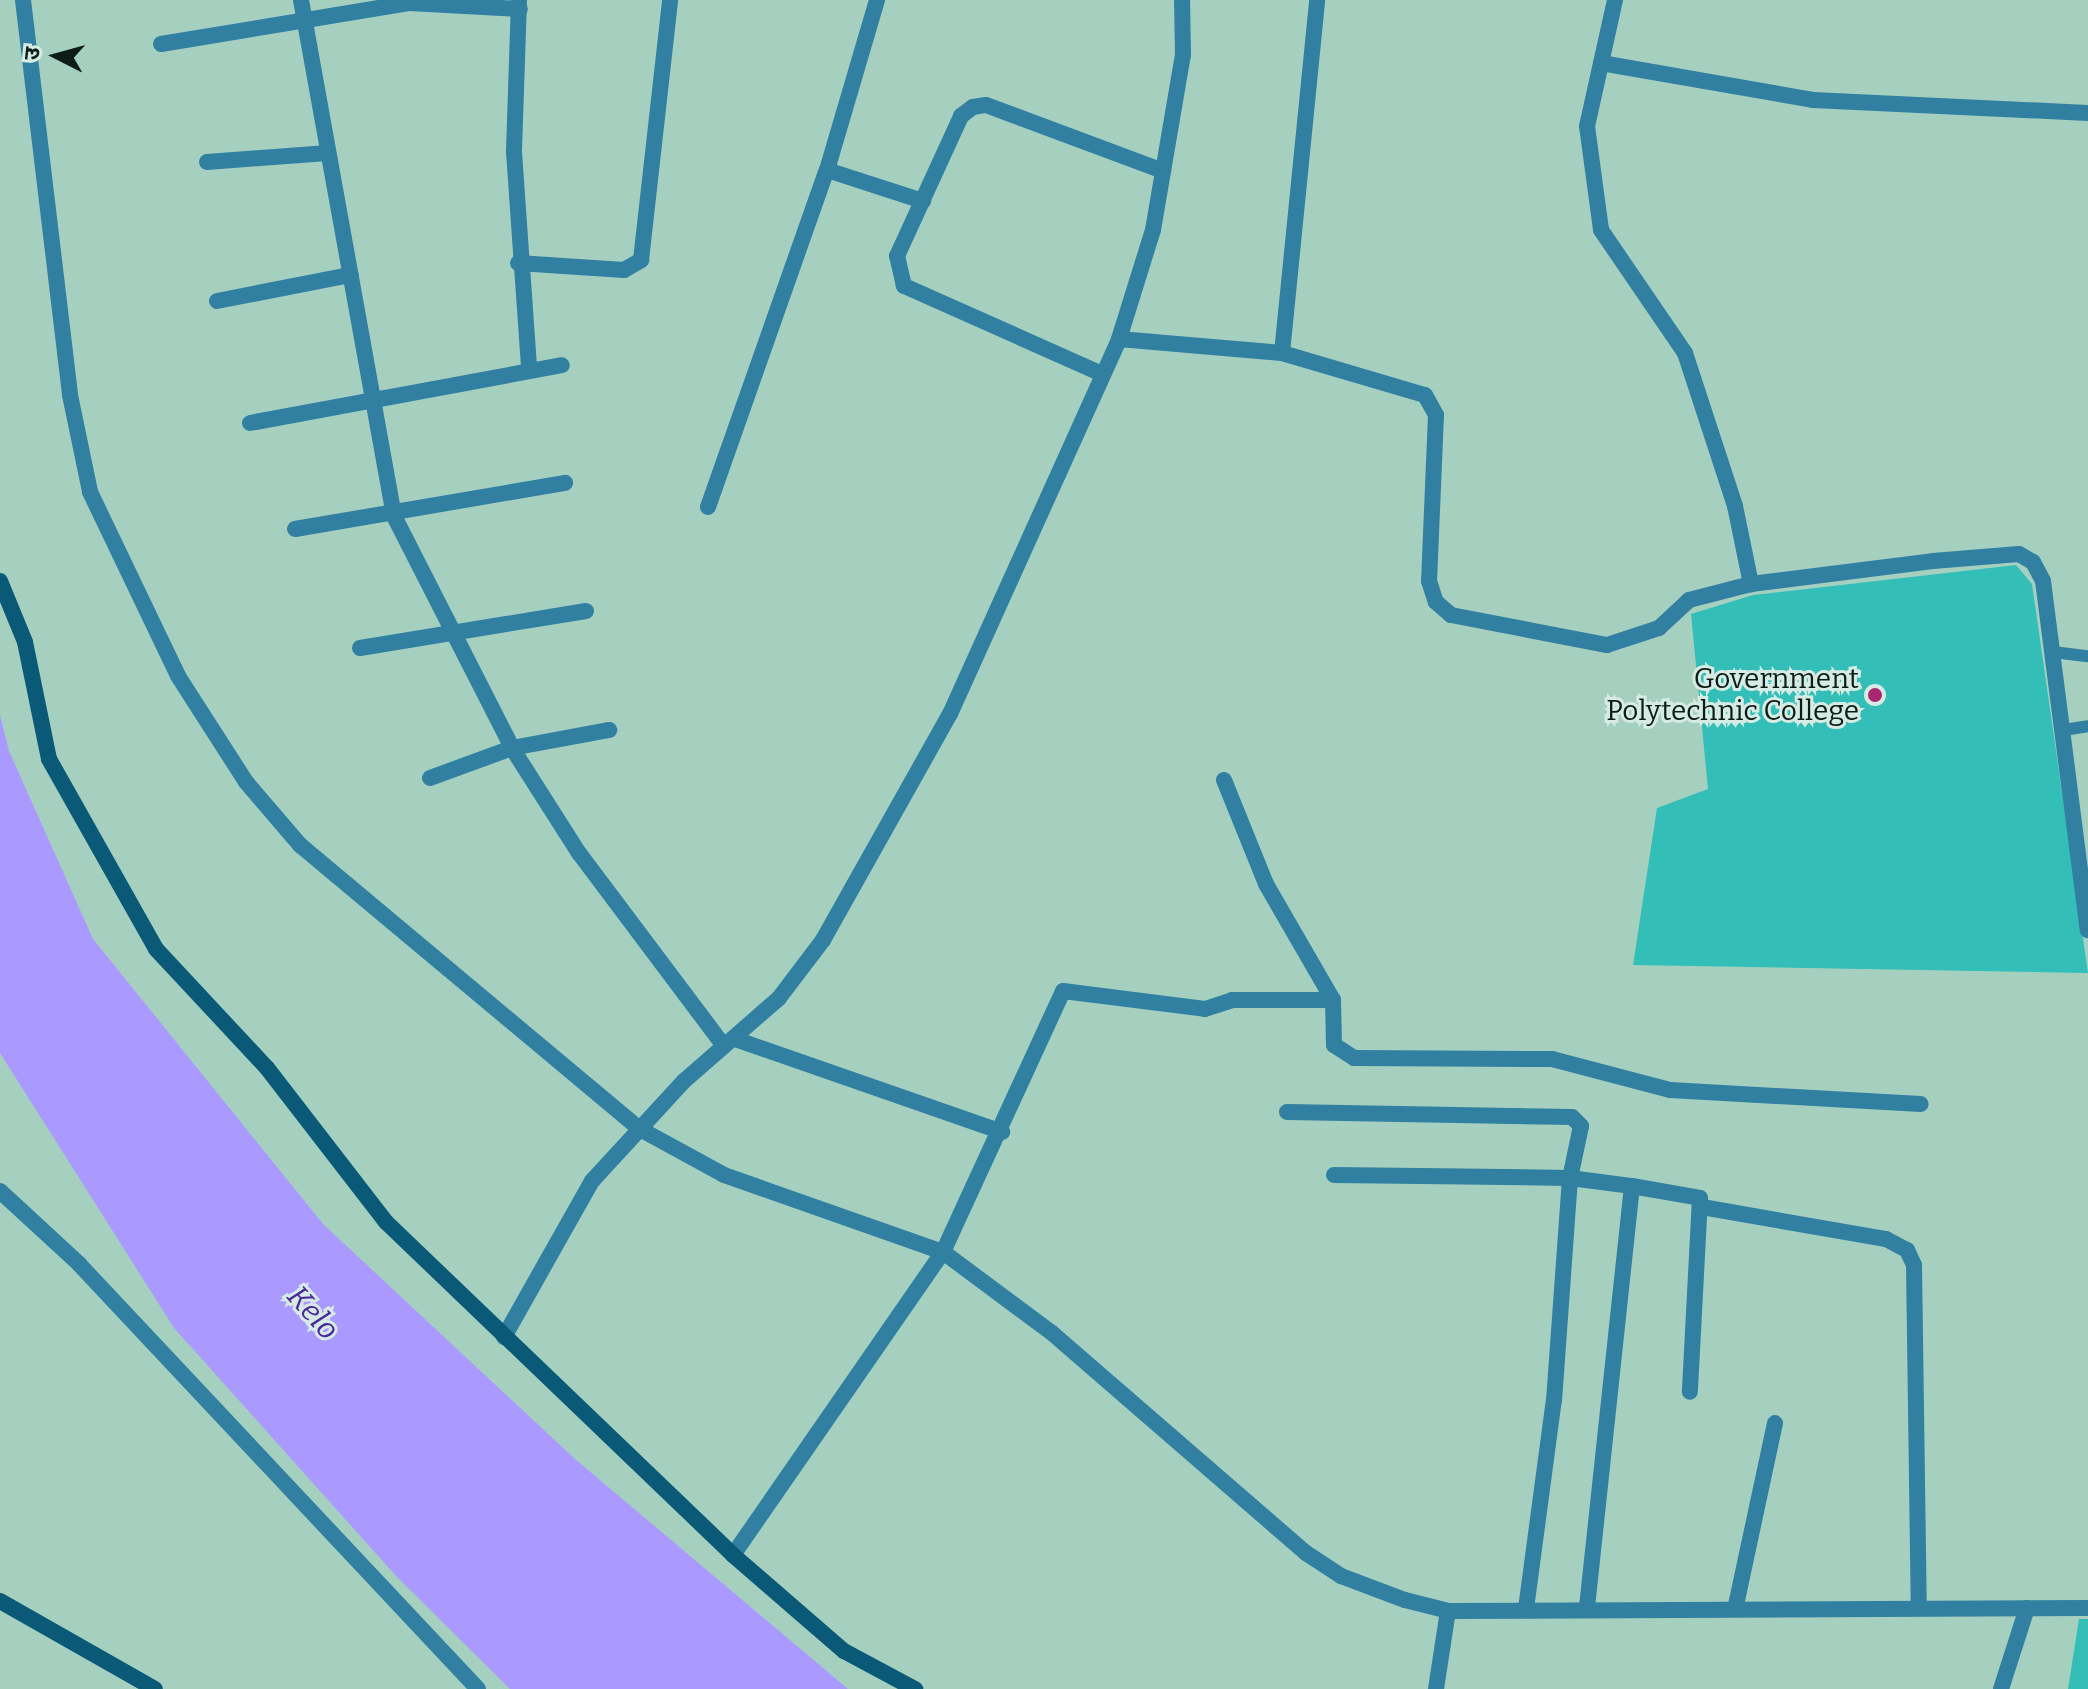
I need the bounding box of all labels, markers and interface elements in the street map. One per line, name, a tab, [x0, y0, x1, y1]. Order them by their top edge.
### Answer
north arrow	[16, 16, 96, 96]
text: उ	[18, 46, 46, 61]
place label: Government Polytechnic College	[1606, 662, 1859, 728]
marker: Government Polytechnic College	[1866, 686, 1884, 704]
water label: Kelo	[280, 1279, 346, 1347]

